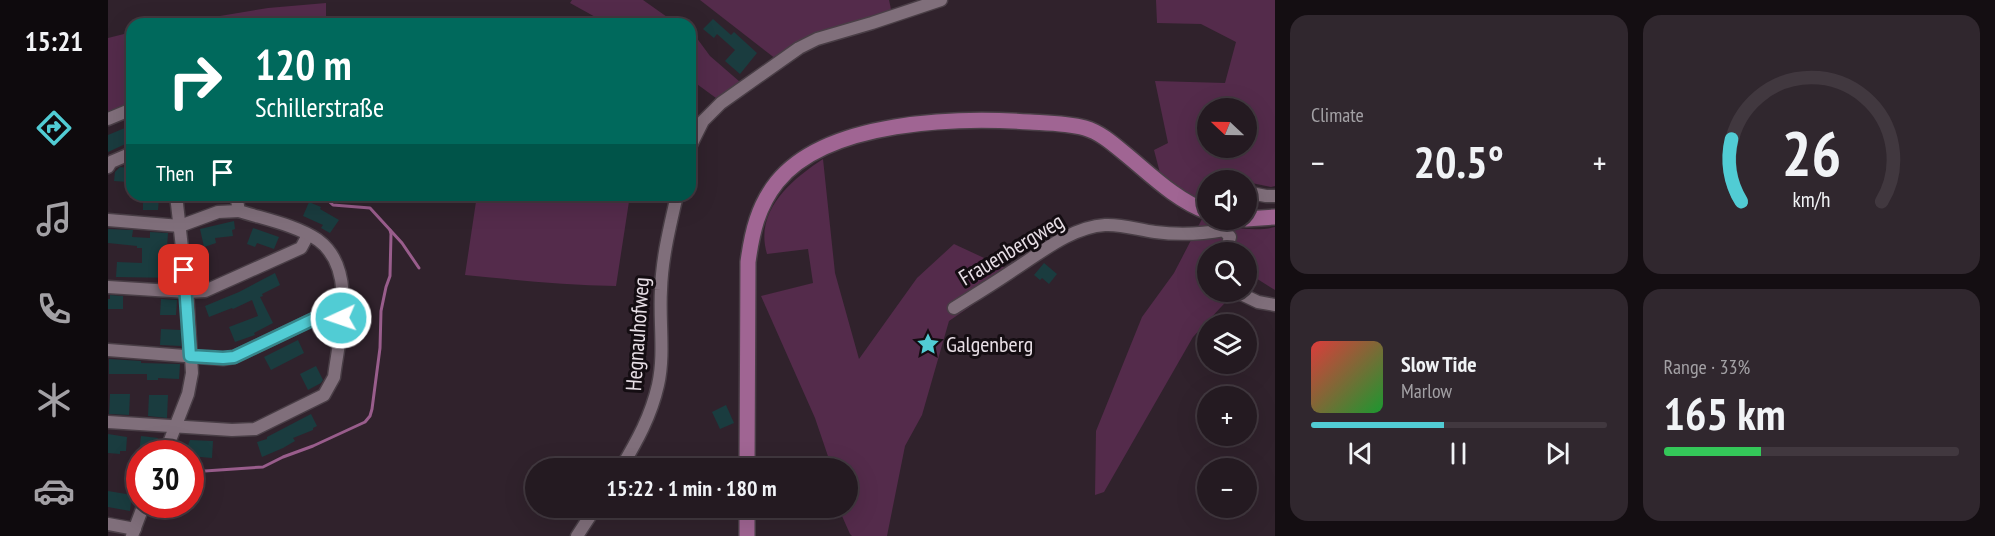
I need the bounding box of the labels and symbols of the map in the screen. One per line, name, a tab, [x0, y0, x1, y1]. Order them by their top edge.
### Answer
north arrow	[1197, 98, 1257, 158]
street label: Frauenbergweg	[953, 207, 1069, 291]
pin	[158, 244, 209, 295]
street label: Hegnauhofweg	[619, 276, 655, 392]
position arrow	[309, 286, 373, 350]
place label: Galgenberg	[946, 330, 1033, 358]
place icon: Galgenberg	[915, 331, 941, 357]
speed limit sign: 30	[126, 440, 204, 518]

